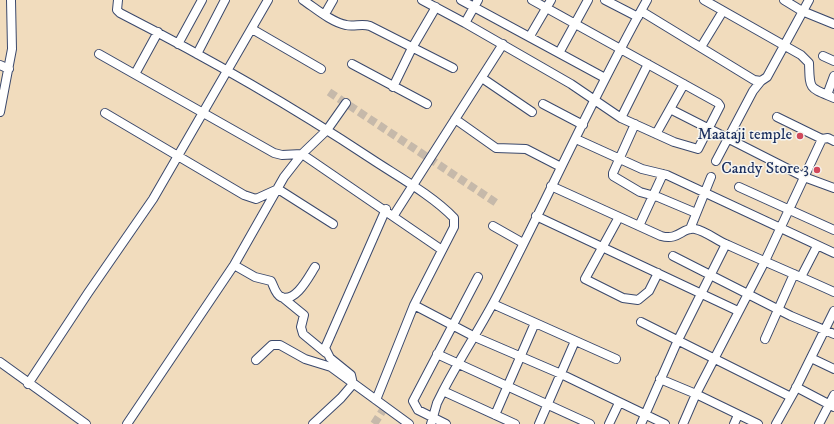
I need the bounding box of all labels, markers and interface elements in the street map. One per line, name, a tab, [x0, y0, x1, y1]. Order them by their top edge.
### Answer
place label: Maataji temple	[697, 126, 792, 146]
marker: Maataji temple	[795, 131, 805, 141]
place label: Candy Store 3	[721, 160, 809, 180]
marker: Candy Store 3	[812, 165, 822, 175]

